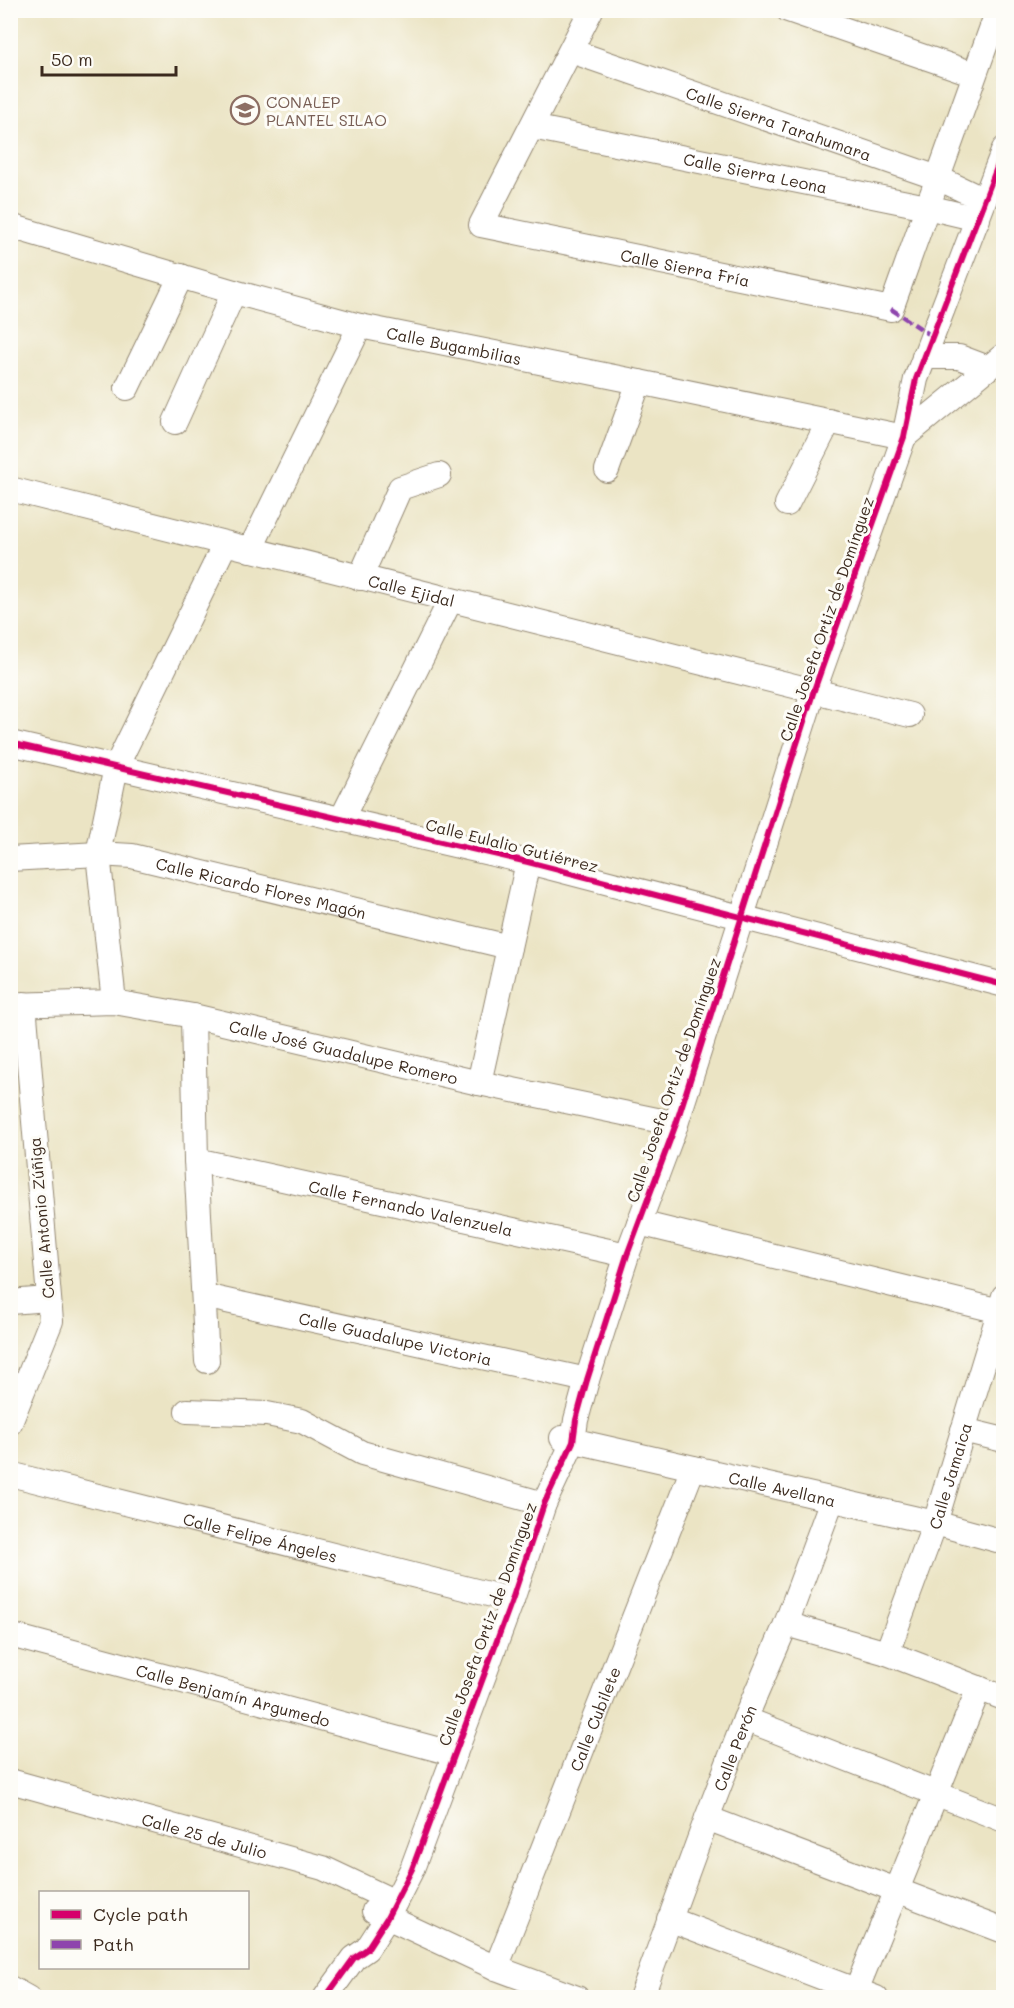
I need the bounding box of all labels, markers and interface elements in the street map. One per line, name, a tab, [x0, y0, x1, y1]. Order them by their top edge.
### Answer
scale bar	[42, 39, 176, 77]
text: 50 m	[51, 47, 93, 71]
street label: Calle Sierra Tarahumara	[683, 81, 874, 165]
place label: CONALEP PLANTEL SILAO	[266, 91, 387, 130]
school or university icon: CONALEP PLANTEL SILAO	[229, 94, 261, 126]
street label: Calle Sierra Leona	[682, 147, 829, 197]
street label: Calle Sierra Fría	[619, 243, 752, 290]
street label: Calle Bugambilias	[385, 321, 523, 369]
street label: Calle Josefa Ortiz de Domínguez	[774, 494, 878, 744]
street label: Calle Ejidal	[366, 569, 457, 611]
street label: Calle Eulalio Gutiérrez	[423, 813, 601, 877]
street label: Calle Ricardo Flores Magón	[154, 852, 368, 923]
street label: Calle Josefa Ortiz de Domínguez	[621, 955, 725, 1205]
street label: Calle José Guadalupe Romero	[227, 1014, 460, 1088]
street label: Calle Antonio Zúñiga	[23, 1136, 59, 1300]
street label: Calle Fernando Valenzuela	[307, 1175, 515, 1240]
street label: Calle Guadalupe Victoria	[297, 1307, 494, 1369]
street label: Calle Jamaica	[923, 1420, 975, 1532]
street label: Calle Avellana	[727, 1466, 838, 1511]
street label: Calle Josefa Ortiz de Domínguez	[433, 1499, 541, 1749]
street label: Calle Felipe Ángeles	[181, 1507, 339, 1566]
street label: Calle Benjamín Argumedo	[134, 1659, 332, 1731]
street label: Calle Cubilete	[564, 1663, 624, 1774]
street label: Calle Perón	[708, 1701, 760, 1794]
street label: Calle 25 de Julio	[140, 1808, 270, 1862]
legend	[39, 1891, 249, 1969]
text: Cycle path	[93, 1902, 188, 1926]
text: Path	[93, 1932, 133, 1956]

